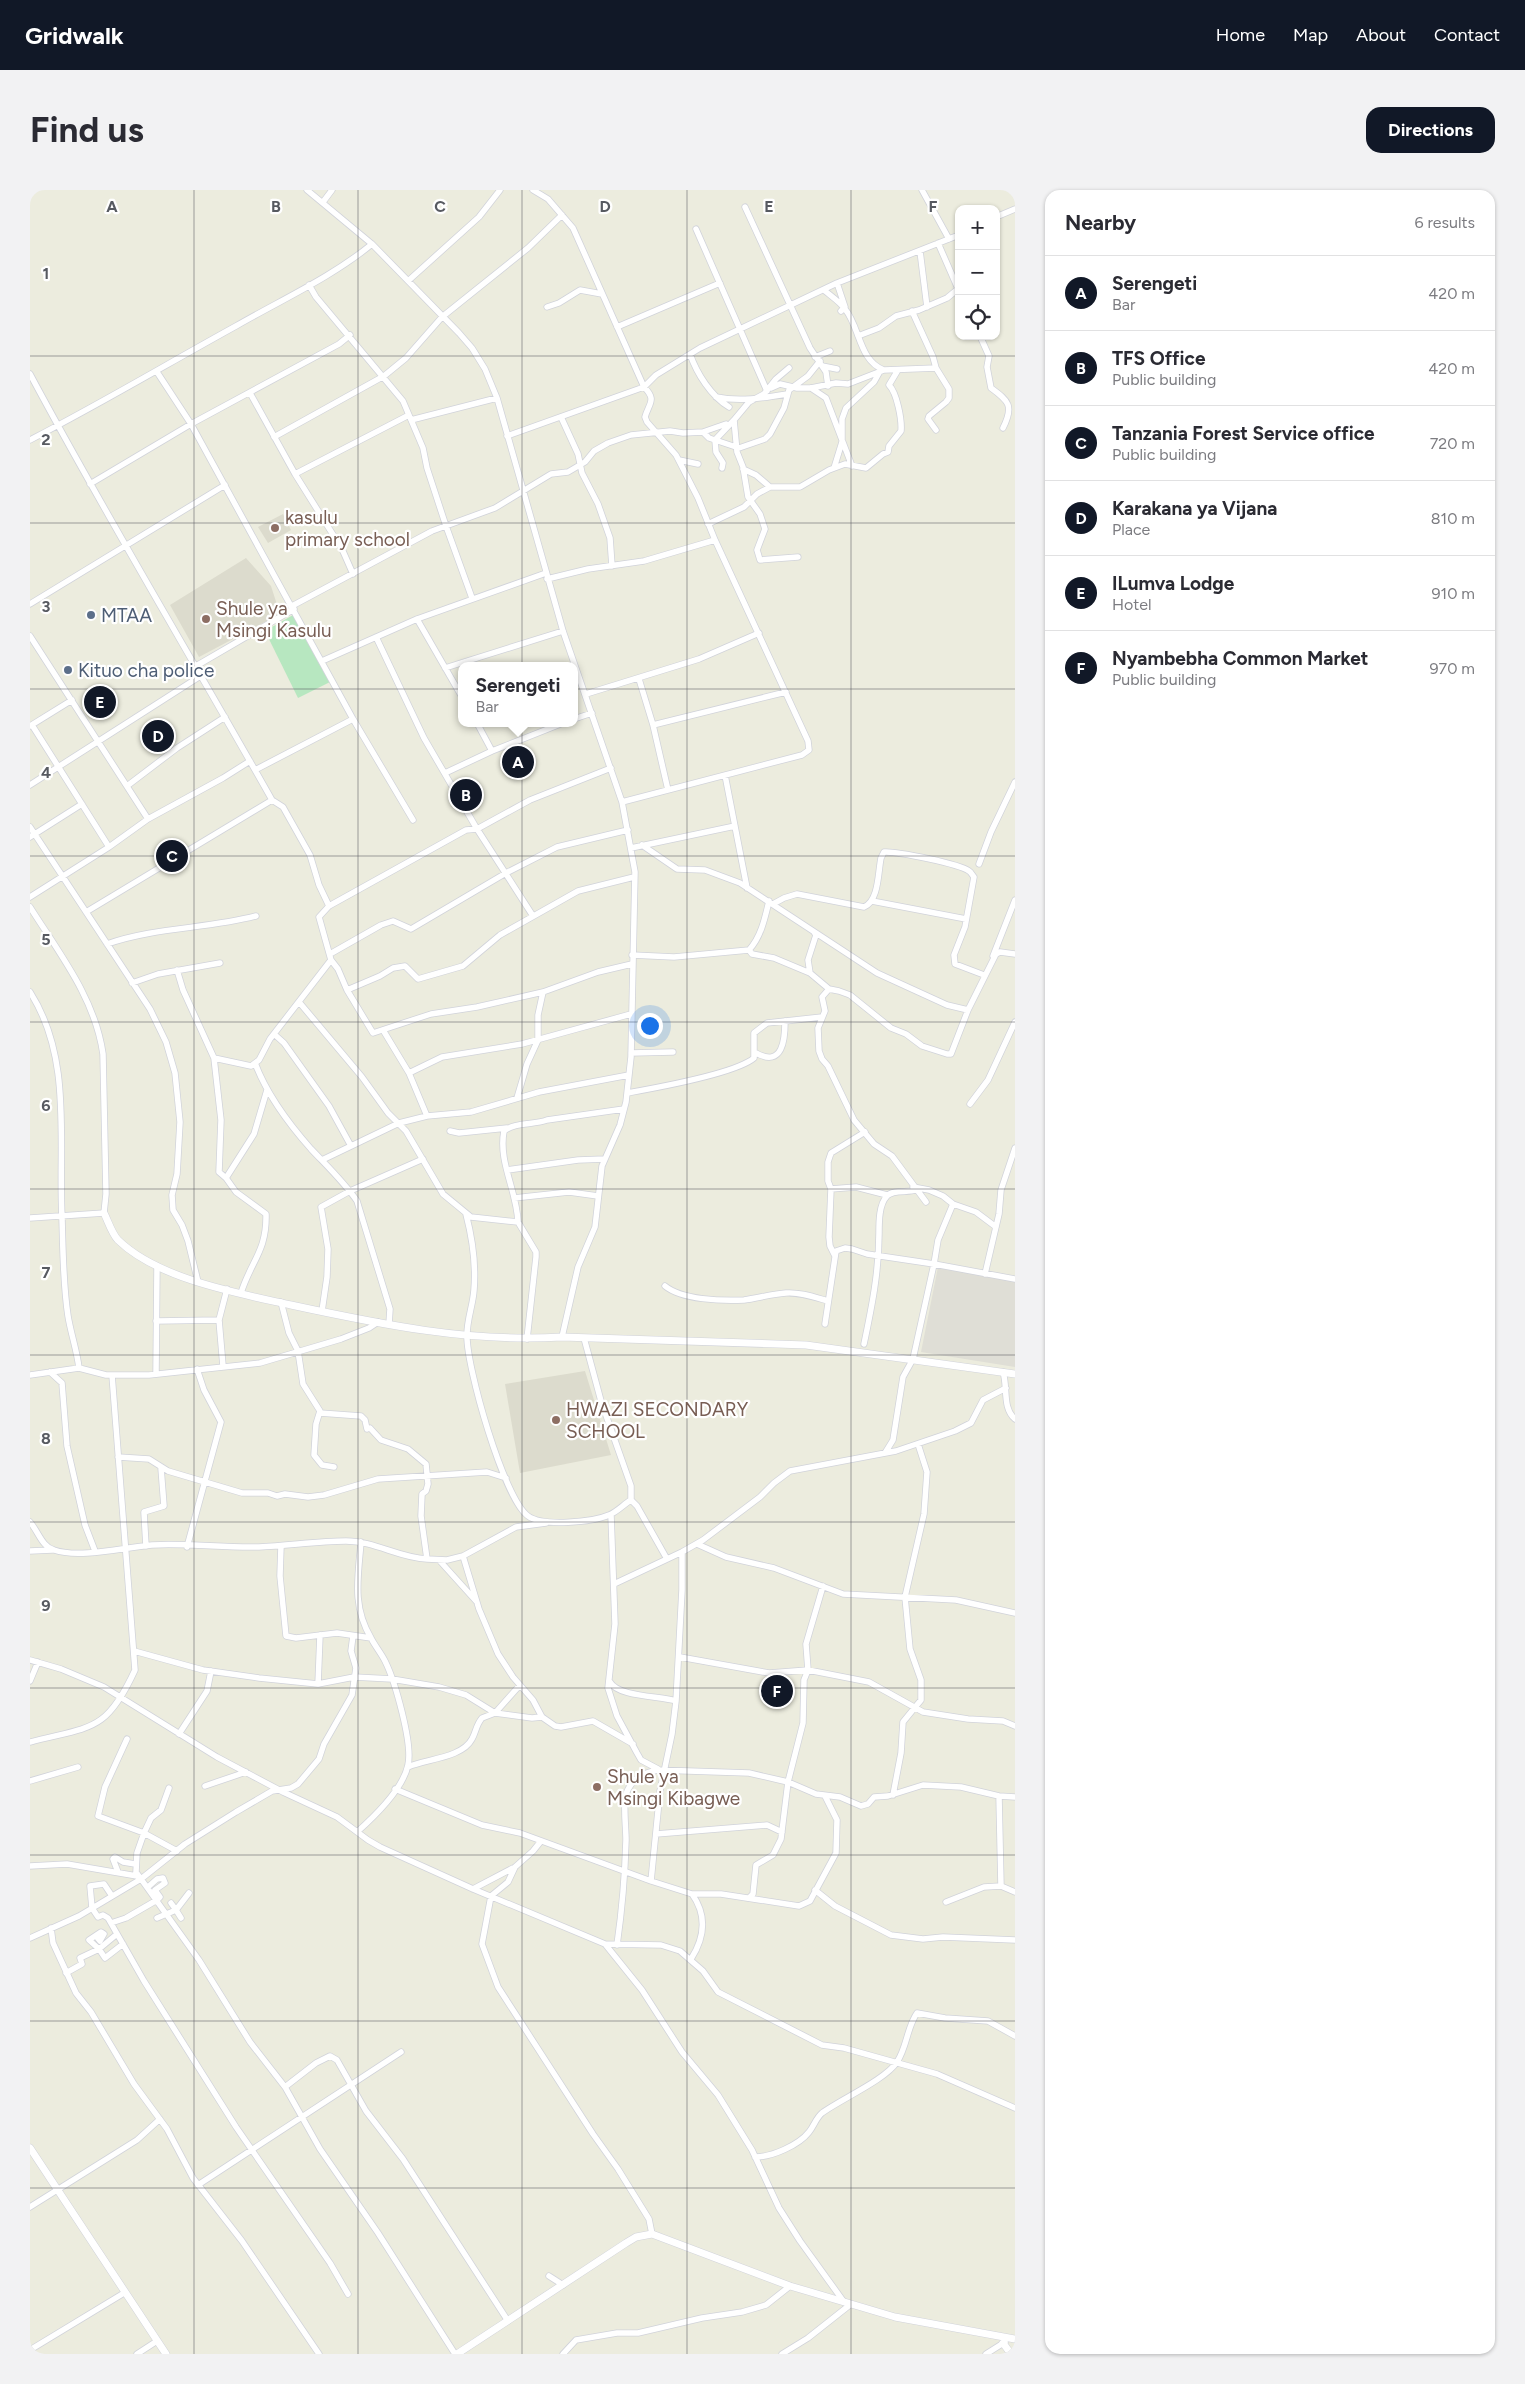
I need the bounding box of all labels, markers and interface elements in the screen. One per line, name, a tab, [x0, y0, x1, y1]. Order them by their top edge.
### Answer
text: Gridwalk	[25, 21, 124, 50]
text: Home	[1216, 24, 1265, 46]
text: Map	[1293, 24, 1328, 46]
text: About	[1356, 24, 1406, 46]
text: Contact	[1434, 24, 1500, 46]
button: Directions	[1366, 107, 1495, 153]
text: Find us	[30, 109, 144, 151]
text: A	[106, 197, 118, 216]
text: B	[271, 197, 281, 216]
text: C	[434, 197, 446, 216]
text: D	[599, 197, 611, 216]
text: E	[764, 197, 774, 216]
text: F	[929, 197, 938, 216]
map controls	[955, 205, 1000, 340]
button: +	[955, 205, 1000, 250]
text: Nearby	[1065, 210, 1136, 235]
text: 6 results	[1414, 213, 1475, 232]
button: −	[955, 250, 1000, 295]
text: 1	[43, 264, 49, 283]
text: Serengeti	[1112, 272, 1197, 295]
text: A	[1075, 284, 1087, 303]
text: 420 m	[1428, 284, 1475, 303]
button: locate	[955, 295, 1000, 340]
text: Bar	[1112, 295, 1135, 314]
text: TFS Office	[1112, 347, 1205, 370]
text: B	[1076, 359, 1086, 378]
text: 420 m	[1428, 359, 1475, 378]
text: Public building	[1112, 370, 1216, 389]
text: Tanzania Forest Service office	[1112, 422, 1375, 445]
text: 2	[41, 430, 51, 449]
text: C	[1075, 434, 1087, 453]
text: 720 m	[1430, 434, 1475, 453]
text: Public building	[1112, 445, 1216, 464]
text: Karakana ya Vijana	[1112, 497, 1277, 520]
place label: kasulu primary school	[285, 506, 410, 551]
text: D	[1075, 509, 1087, 528]
text: 810 m	[1431, 509, 1475, 528]
text: Place	[1112, 520, 1150, 539]
marker: kasulu primary school	[269, 522, 281, 534]
text: ILumva Lodge	[1112, 572, 1234, 595]
text: E	[1076, 584, 1086, 603]
text: 910 m	[1432, 584, 1475, 603]
text: Hotel	[1112, 595, 1152, 614]
text: 3	[42, 597, 51, 616]
place label: Shule ya Msingi Kasulu	[216, 597, 332, 642]
place label: MTAA	[101, 604, 152, 627]
marker: MTAA	[85, 609, 97, 621]
marker: Shule ya Msingi Kasulu	[200, 613, 212, 625]
text: Nyambebha Common Market	[1112, 647, 1368, 670]
place label: Kituo cha police	[78, 659, 214, 682]
text: F	[1077, 659, 1085, 678]
text: 970 m	[1430, 659, 1475, 678]
popup	[458, 662, 578, 727]
marker: Kituo cha police	[62, 664, 74, 676]
text: Public building	[1112, 670, 1216, 689]
text: Serengeti	[475, 674, 561, 697]
pin: E	[84, 683, 116, 721]
text: Bar	[475, 697, 499, 716]
pin: D	[142, 717, 174, 755]
pin: A	[502, 743, 534, 781]
text: 4	[41, 763, 51, 782]
pin: B	[450, 776, 482, 814]
pin: C	[156, 837, 188, 875]
text: 5	[41, 930, 51, 949]
your location	[637, 1013, 663, 1039]
text: 6	[41, 1096, 51, 1115]
text: 7	[42, 1263, 51, 1282]
place label: HWAZI SECONDARY SCHOOL	[566, 1398, 749, 1443]
marker: HWAZI SECONDARY SCHOOL	[550, 1414, 562, 1426]
text: 8	[41, 1429, 51, 1448]
text: 9	[41, 1596, 51, 1615]
pin: F	[761, 1672, 793, 1710]
place label: Shule ya Msingi Kibagwe	[607, 1765, 740, 1810]
marker: Shule ya Msingi Kibagwe	[591, 1781, 603, 1793]

